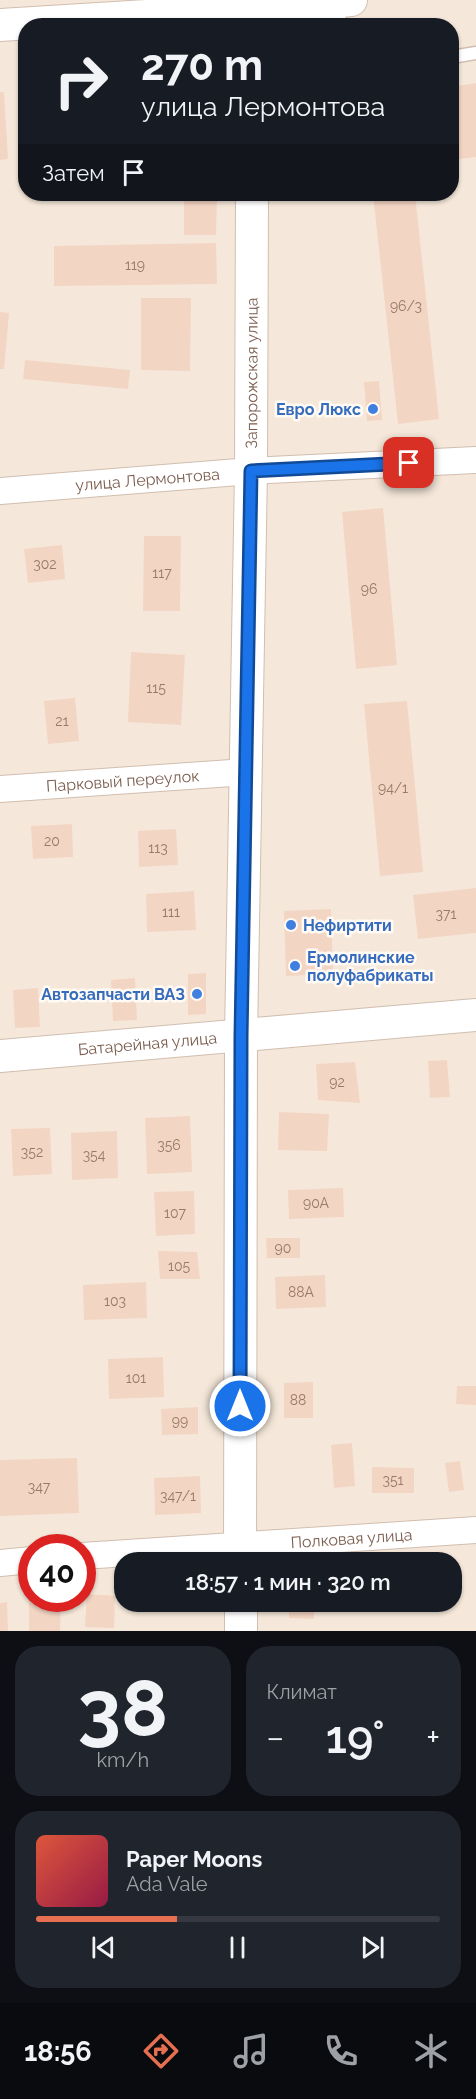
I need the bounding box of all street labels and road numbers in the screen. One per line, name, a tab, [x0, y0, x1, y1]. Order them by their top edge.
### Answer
street label: Запорожская улица	[242, 297, 262, 449]
street label: улица Лермонтова	[75, 465, 221, 495]
street label: Парковый переулок	[45, 766, 200, 796]
street label: Батарейная улица	[77, 1028, 218, 1059]
street label: Полковая улица	[290, 1525, 413, 1552]

